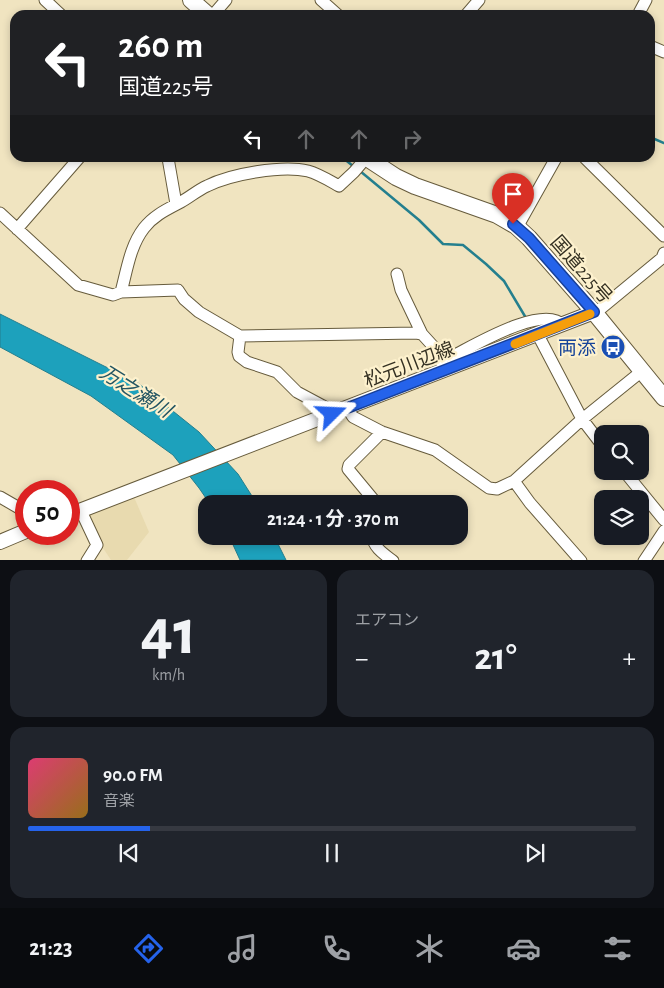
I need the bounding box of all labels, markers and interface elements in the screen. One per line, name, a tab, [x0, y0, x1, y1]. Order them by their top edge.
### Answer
text: 260 m	[118, 29, 203, 64]
icon: left	[35, 30, 100, 95]
text: 国道225号	[118, 76, 213, 98]
icon: left	[239, 125, 267, 153]
icon: ahead	[292, 125, 320, 153]
icon: ahead	[345, 125, 373, 153]
icon: right	[398, 125, 426, 153]
pin	[492, 173, 534, 224]
icon: arrive	[499, 180, 527, 208]
street label: 国道225号	[547, 232, 616, 307]
bus stop icon: 両添	[600, 334, 626, 360]
street label: 松元川辺線	[361, 338, 457, 391]
place label: 両添	[558, 338, 596, 358]
water label: 万之瀬川	[96, 361, 177, 423]
position arrow	[305, 387, 357, 439]
map controls	[594, 425, 649, 545]
button: search	[594, 425, 649, 480]
speed limit sign: 50	[15, 480, 80, 545]
button: layers	[594, 490, 649, 545]
text: 21:24 · 1 分 · 370 m	[267, 510, 399, 529]
text: 41	[140, 601, 197, 666]
text: エアコン	[355, 612, 419, 628]
text: 21°	[474, 639, 517, 677]
text: −	[355, 645, 368, 673]
text: +	[623, 645, 636, 673]
text: km/h	[152, 667, 185, 683]
text: 90.0 FM	[103, 766, 163, 785]
text: 音楽	[103, 793, 135, 809]
icon: previous	[115, 839, 143, 867]
icon: pause	[318, 839, 346, 867]
icon: next	[521, 839, 549, 867]
icon: directions	[131, 931, 166, 966]
icon: music	[225, 931, 260, 966]
icon: phone	[319, 931, 354, 966]
icon: climate	[412, 931, 447, 966]
icon: car	[506, 931, 541, 966]
icon: filters	[600, 931, 635, 966]
text: 21:23	[29, 937, 73, 959]

